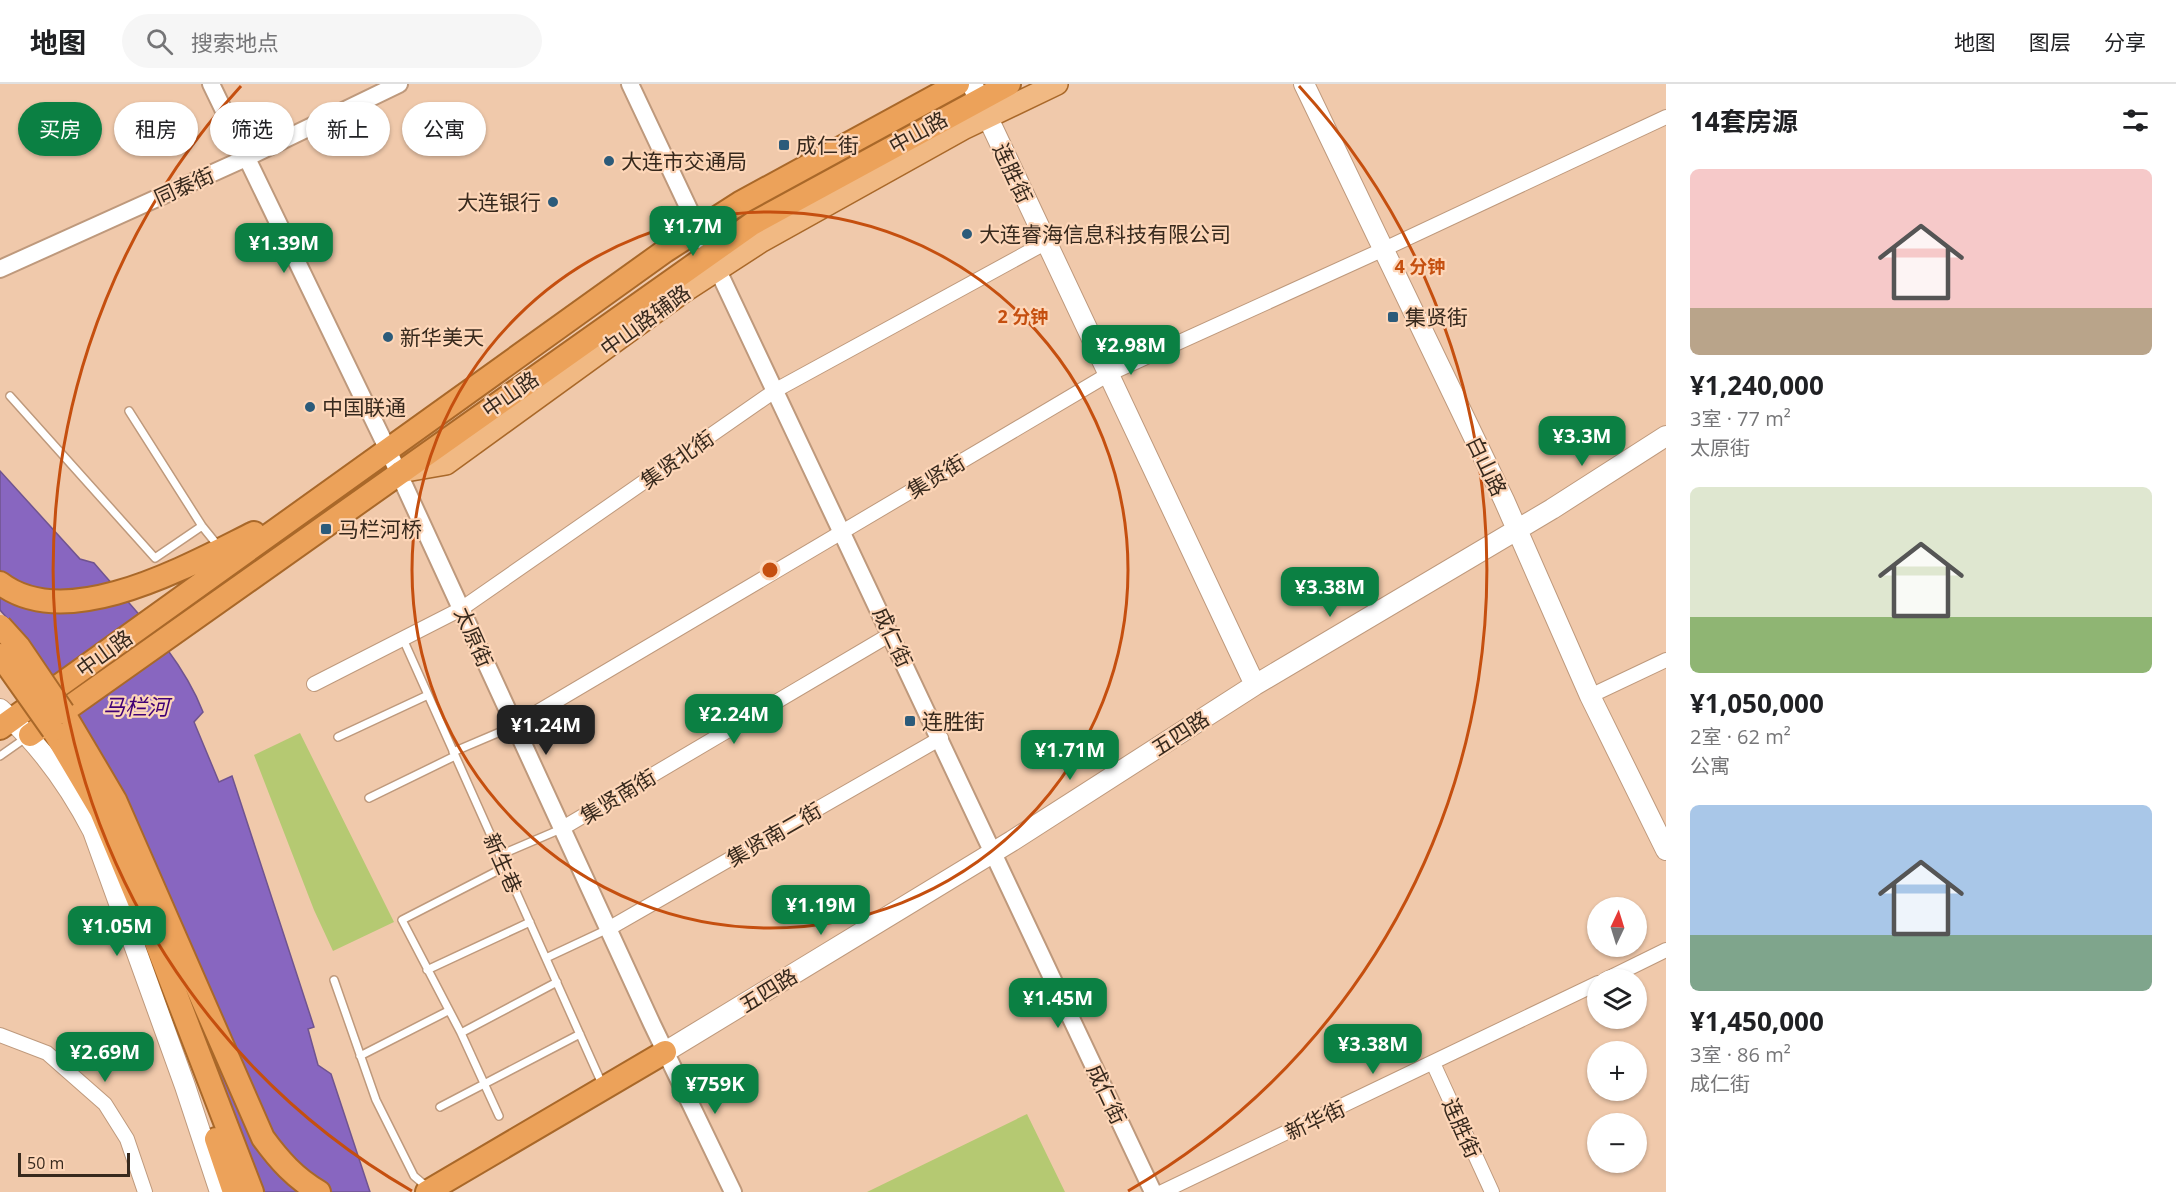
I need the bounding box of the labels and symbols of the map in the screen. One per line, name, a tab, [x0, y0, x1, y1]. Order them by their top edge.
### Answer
street label: 中山路	[884, 104, 952, 160]
place label: 成仁街	[796, 131, 859, 159]
marker: 成仁街	[777, 138, 791, 152]
street label: 连胜街	[987, 139, 1039, 207]
place label: 大连市交通局	[621, 147, 747, 175]
marker: 大连市交通局	[602, 154, 616, 168]
street label: 同泰街	[150, 160, 218, 212]
place label: 大连银行	[457, 188, 541, 216]
marker: 大连银行	[546, 195, 560, 209]
pin: ¥1.7M	[651, 206, 735, 257]
place label: 大连睿海信息科技有限公司	[979, 220, 1231, 248]
pin: ¥1.39M	[235, 223, 333, 274]
marker: 大连睿海信息科技有限公司	[960, 227, 974, 241]
text: 4 分钟	[1395, 254, 1445, 278]
street label: 中山路辅路	[594, 278, 696, 362]
place label: 集贤街	[1405, 303, 1468, 331]
text: 2 分钟	[998, 304, 1048, 328]
marker: 集贤街	[1386, 310, 1400, 324]
place label: 新华美天	[400, 323, 484, 351]
pin: ¥2.98M	[1082, 325, 1180, 376]
marker: 新华美天	[381, 330, 395, 344]
street label: 中山路	[476, 364, 544, 424]
place label: 中国联通	[322, 393, 406, 421]
marker: 中国联通	[303, 400, 317, 414]
pin: ¥3.3M	[1540, 416, 1624, 467]
street label: 集贤北街	[635, 423, 719, 495]
street label: 白山路	[1461, 432, 1513, 500]
street label: 集贤街	[902, 448, 970, 504]
place label: 马栏河桥	[338, 515, 422, 543]
marker: 马栏河桥	[319, 522, 333, 536]
centre of rings	[760, 560, 780, 580]
pin: ¥3.38M	[1281, 567, 1379, 618]
street label: 太原街	[448, 603, 500, 671]
street label: 成仁街	[867, 603, 919, 671]
street label: 中山路	[70, 623, 138, 683]
water label: 马栏河	[103, 691, 173, 721]
pin: ¥2.24M	[685, 694, 783, 745]
street label: 五四路	[1146, 704, 1214, 762]
pin: ¥1.24M	[497, 705, 595, 756]
place label: 连胜街	[922, 707, 985, 735]
marker: 连胜街	[903, 714, 917, 728]
pin: ¥1.71M	[1021, 730, 1119, 781]
street label: 集贤南街	[575, 762, 661, 830]
street label: 集贤南二街	[722, 796, 826, 872]
street label: 新生巷	[477, 829, 529, 897]
pin: ¥1.19M	[772, 885, 870, 936]
north arrow	[1587, 897, 1647, 957]
pin: ¥1.05M	[68, 906, 166, 957]
street label: 五四路	[734, 961, 802, 1019]
pin: ¥1.45M	[1009, 978, 1107, 1029]
pin: ¥3.38M	[1324, 1024, 1422, 1075]
pin: ¥2.69M	[56, 1032, 154, 1083]
street label: 成仁街	[1081, 1060, 1133, 1128]
pin: ¥759K	[673, 1064, 757, 1115]
street label: 新华街	[1281, 1094, 1349, 1146]
street label: 连胜街	[1436, 1094, 1488, 1162]
scale bar	[18, 1150, 130, 1178]

